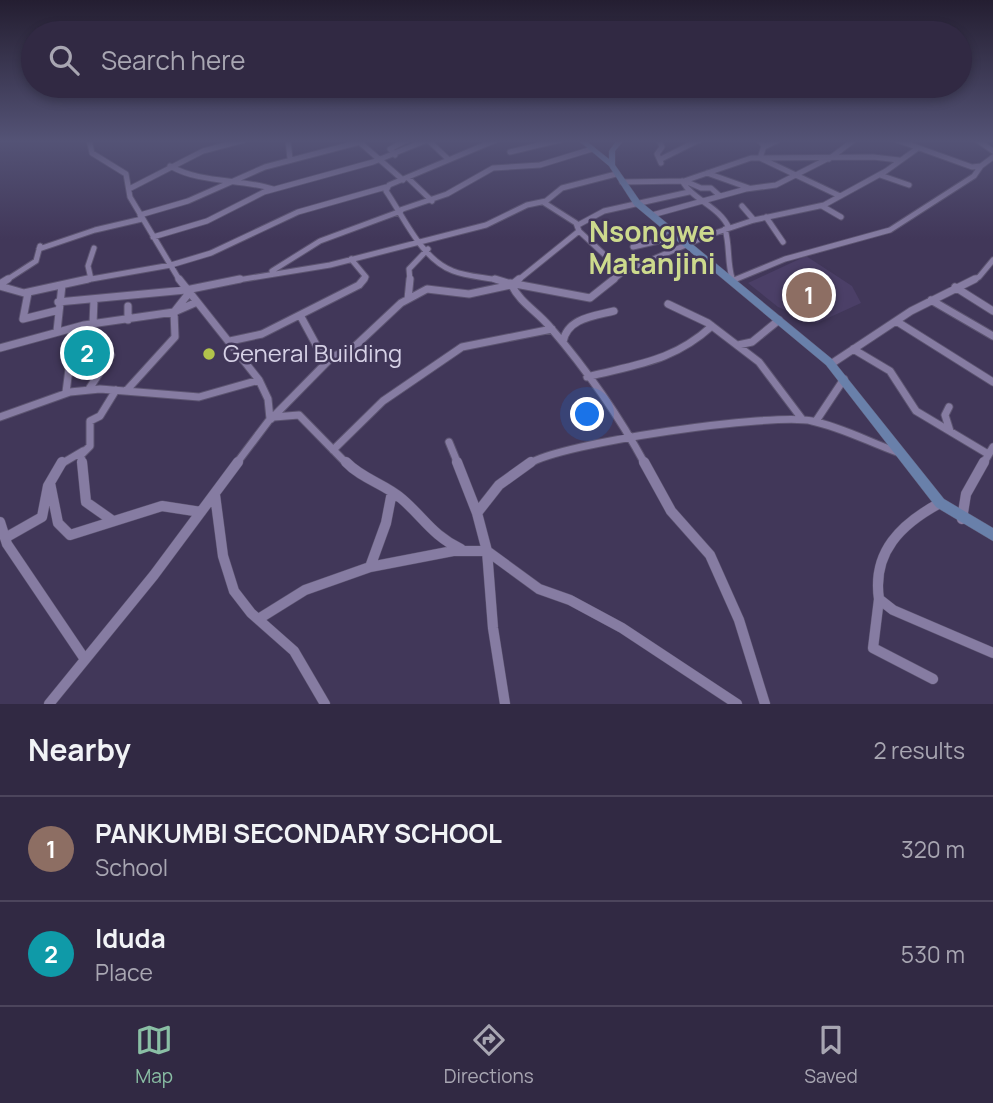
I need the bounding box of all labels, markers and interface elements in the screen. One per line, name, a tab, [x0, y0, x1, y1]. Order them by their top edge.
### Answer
search box	[21, 21, 972, 98]
icon: search	[45, 41, 83, 79]
text: Search here	[101, 42, 246, 78]
district label: Nsongwe Matanjini	[588, 212, 716, 282]
pin: 1	[786, 269, 832, 321]
pin: 2	[64, 327, 110, 379]
place label: General Building	[223, 336, 402, 369]
marker: General Building	[201, 346, 217, 362]
your location	[570, 397, 604, 431]
text: Nearby	[28, 729, 131, 770]
text: 2 results	[873, 734, 965, 766]
text: PANKUMBI SECONDARY SCHOOL	[95, 815, 502, 851]
text: 1	[46, 833, 56, 865]
text: 320 m	[901, 833, 965, 865]
text: School	[95, 851, 168, 883]
text: Iduda	[95, 920, 166, 956]
text: 2	[44, 938, 58, 970]
text: 530 m	[901, 938, 965, 970]
text: Place	[95, 956, 153, 988]
tab: Map	[135, 1021, 173, 1089]
tab: Directions	[444, 1021, 534, 1089]
tab: Saved	[804, 1021, 858, 1089]

